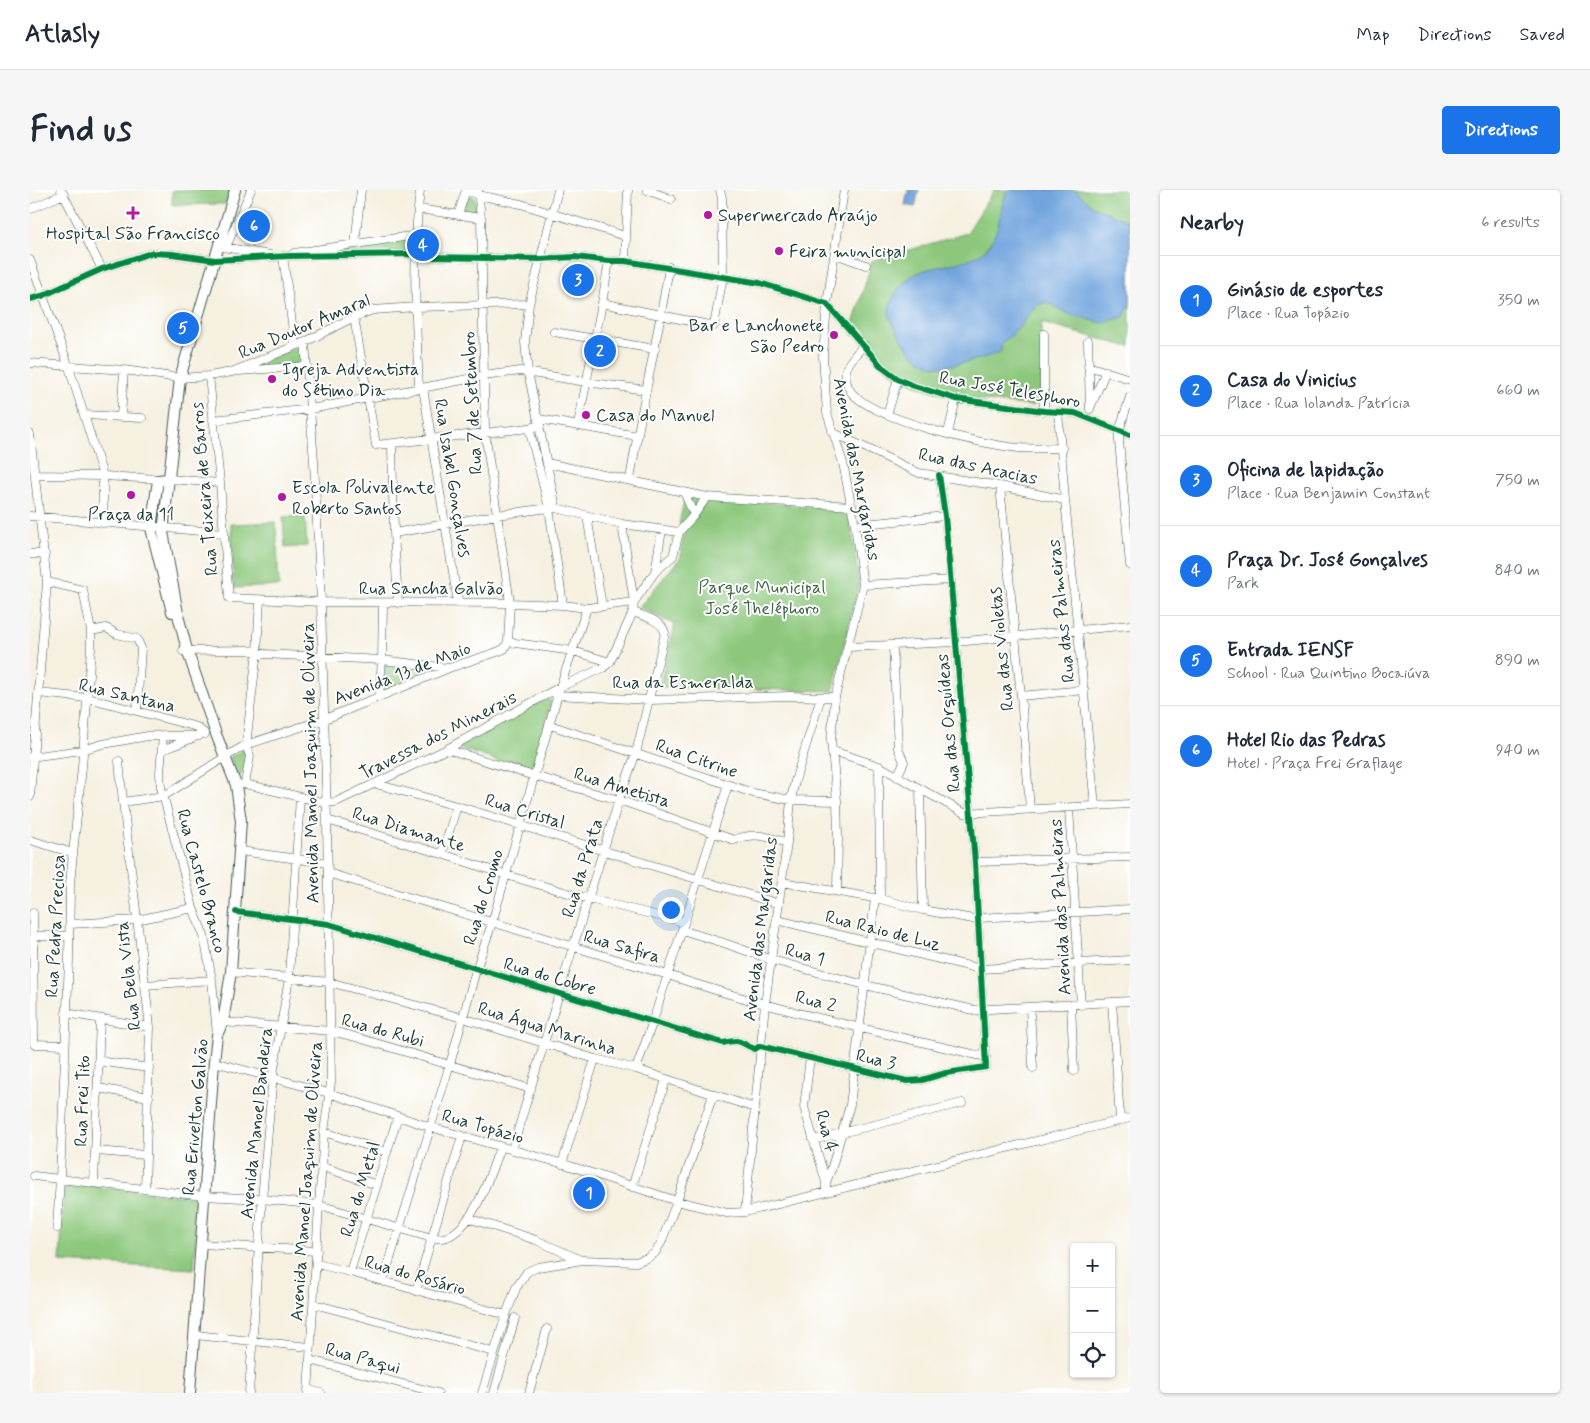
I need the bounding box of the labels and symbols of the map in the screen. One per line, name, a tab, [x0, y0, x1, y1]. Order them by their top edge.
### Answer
place label: Supermercado Araújo	[718, 204, 878, 228]
marker: Hospital São Francisco	[126, 206, 140, 220]
pin: 6	[238, 207, 270, 245]
marker: Supermercado Araújo	[702, 209, 714, 221]
place label: Hospital São Francisco	[46, 222, 220, 246]
pin: 4	[407, 226, 439, 264]
place label: Feira municipal	[789, 240, 906, 264]
marker: Feira municipal	[773, 245, 785, 257]
pin: 3	[562, 261, 594, 299]
street label: Rua Doutor Amaral	[235, 288, 374, 365]
pin: 5	[167, 309, 199, 347]
place label: Bar e Lanchonete São Pedro	[689, 314, 824, 359]
marker: Bar e Lanchonete São Pedro	[828, 329, 840, 341]
street label: Rua 7 de Setembro	[457, 331, 489, 475]
pin: 2	[584, 332, 616, 370]
place label: Igreja Adventista do Sétimo Dia	[282, 358, 419, 403]
street label: Rua José Telesphoro	[937, 366, 1082, 414]
marker: Igreja Adventista do Sétimo Dia	[266, 373, 278, 385]
street label: Avenida das Margaridas	[825, 376, 886, 563]
street label: Rua Isabel Gonçalves	[428, 397, 476, 559]
street label: Rua Teixeira de Barros	[185, 401, 225, 577]
place label: Casa do Manuel	[596, 404, 714, 428]
marker: Casa do Manuel	[580, 409, 592, 421]
street label: Rua das Acacias	[916, 443, 1040, 491]
place label: Escola Polivalente Roberto Santos	[292, 476, 435, 521]
marker: Praça da 11	[125, 489, 137, 501]
marker: Escola Polivalente Roberto Santos	[276, 491, 288, 503]
place label: Praça da 11	[88, 503, 174, 527]
street label: Rua das Palmeiras	[1043, 538, 1081, 684]
park label: Parque Municipal José Theléphoro	[698, 576, 826, 621]
street label: Rua Sancha Galvão	[359, 577, 503, 601]
street label: Rua das Violetas	[984, 586, 1020, 712]
street label: Avenida Manoel Joaquim de Oliveira	[297, 622, 325, 904]
street label: Avenida 13 de Maio	[330, 637, 474, 711]
street label: Rua das Orquídeas	[931, 653, 967, 793]
street label: Rua da Esmeralda	[612, 671, 754, 695]
street label: Rua Santana	[76, 673, 177, 719]
street label: Travessa dos Minerais	[356, 686, 521, 786]
street label: Rua Citrine	[652, 734, 741, 784]
street label: Rua Ametista	[571, 762, 673, 814]
street label: Rua Cristal	[482, 788, 568, 835]
street label: Rua Diamante	[349, 801, 468, 859]
street label: Rua Castelo Branco	[170, 806, 232, 956]
street label: Rua da Prata	[557, 816, 609, 921]
street label: Avenida das Palmeiras	[1044, 818, 1078, 996]
street label: Avenida das Margaridas	[738, 836, 786, 1023]
street label: Rua do Cromo	[458, 846, 510, 948]
street label: Rua Pedra Preciosa	[40, 854, 72, 998]
your location	[658, 897, 684, 923]
street label: Rua Raio de Luz	[823, 905, 943, 957]
street label: Rua Bela Vista	[110, 920, 148, 1032]
street label: Rua Safira	[581, 925, 663, 969]
street label: Rua 1	[782, 938, 827, 972]
street label: Rua do Cobre	[501, 952, 599, 1002]
street label: Rua 2	[793, 985, 839, 1019]
street label: Rua Água Marinha	[475, 997, 619, 1061]
street label: Rua do Rubi	[339, 1008, 427, 1054]
street label: Avenida Manoel Bandeira	[235, 1026, 279, 1220]
street label: Rua Erivelton Galvão	[177, 1038, 215, 1197]
street label: Avenida Manoel Joaquim de Oliveira	[285, 1040, 329, 1322]
street label: Rua 3	[853, 1044, 898, 1076]
street label: Rua Frei Tito	[69, 1055, 97, 1147]
street label: Rua Topázio	[439, 1104, 527, 1150]
street label: Rua 4	[809, 1108, 843, 1155]
street label: Rua do Metal	[335, 1139, 387, 1240]
pin: 1	[573, 1174, 605, 1212]
street label: Rua do Rosário	[361, 1250, 468, 1302]
street label: Rua Paqui	[322, 1337, 403, 1381]

